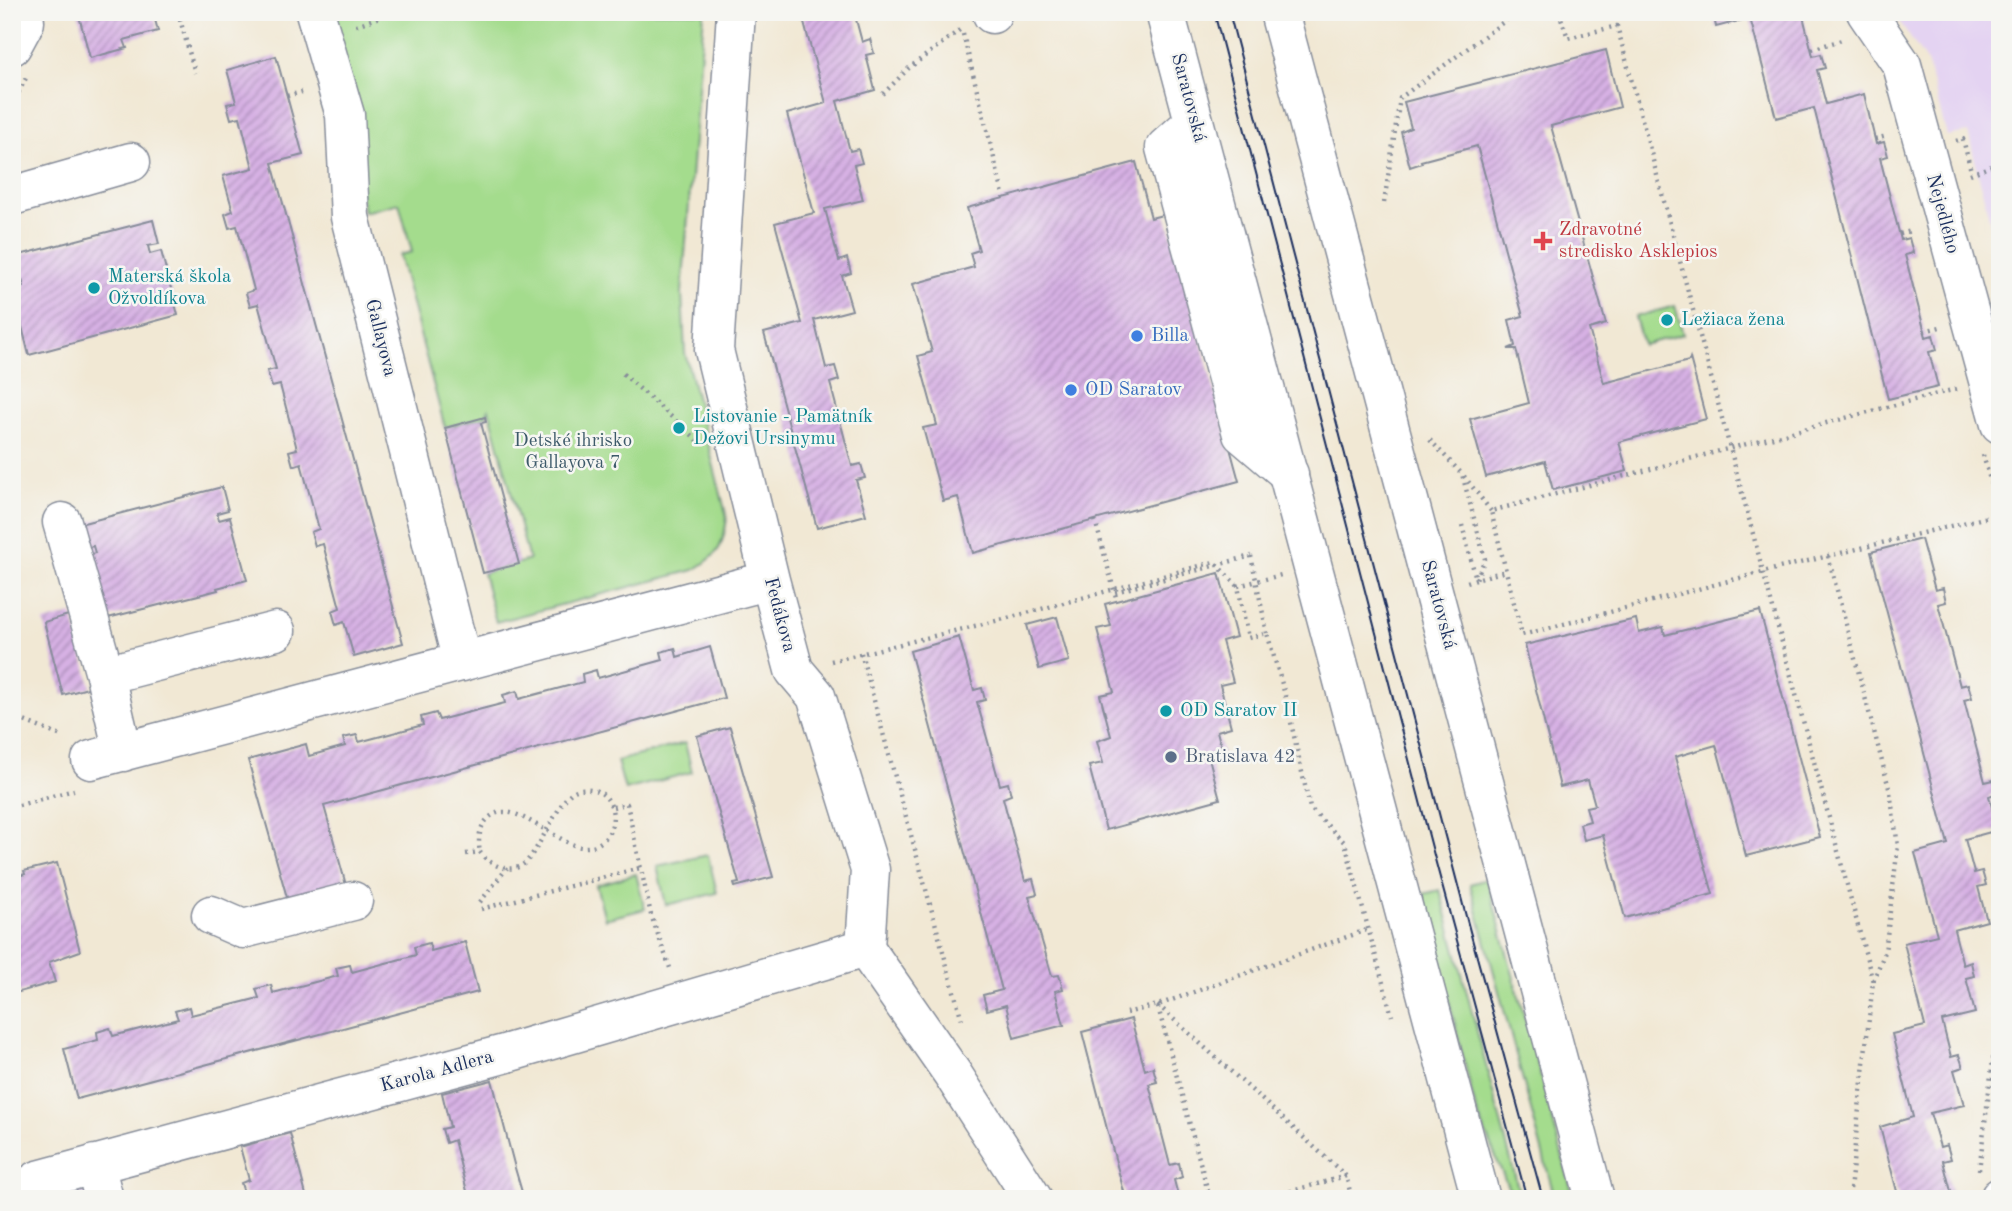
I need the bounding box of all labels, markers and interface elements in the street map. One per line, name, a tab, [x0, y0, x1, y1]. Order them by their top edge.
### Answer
street label: Saratovská	[1167, 51, 1209, 145]
street label: Nejedlého	[1922, 172, 1962, 256]
place label: Zdravotné stredisko Asklepios	[1559, 221, 1718, 262]
marker: Zdravotné stredisko Asklepios	[1533, 231, 1553, 251]
place label: Materská škola Ožvoldíkova	[108, 268, 232, 309]
marker: Materská škola Ožvoldíkova	[86, 280, 102, 296]
street label: Gallayova	[361, 297, 399, 379]
place label: Ležiaca žena	[1681, 311, 1786, 330]
marker: Ležiaca žena	[1659, 312, 1675, 328]
place label: Billa	[1151, 327, 1190, 346]
marker: Billa	[1129, 328, 1145, 344]
place label: OD Saratov	[1085, 381, 1182, 400]
marker: OD Saratov	[1063, 382, 1079, 398]
place label: Listovanie - Pamätník Dežovi Ursinymu	[693, 408, 873, 449]
marker: Listovanie - Pamätník Dežovi Ursinymu	[671, 420, 687, 436]
park label: Detské ihrisko Gallayova 7	[514, 432, 632, 473]
street label: Saratovská	[1417, 558, 1459, 652]
street label: Fedákova	[760, 575, 798, 655]
place label: OD Saratov II	[1180, 702, 1297, 721]
marker: OD Saratov II	[1158, 703, 1174, 719]
place label: Bratislava 42	[1185, 748, 1295, 767]
marker: Bratislava 42	[1163, 749, 1179, 765]
street label: Karola Adlera	[378, 1048, 496, 1096]

